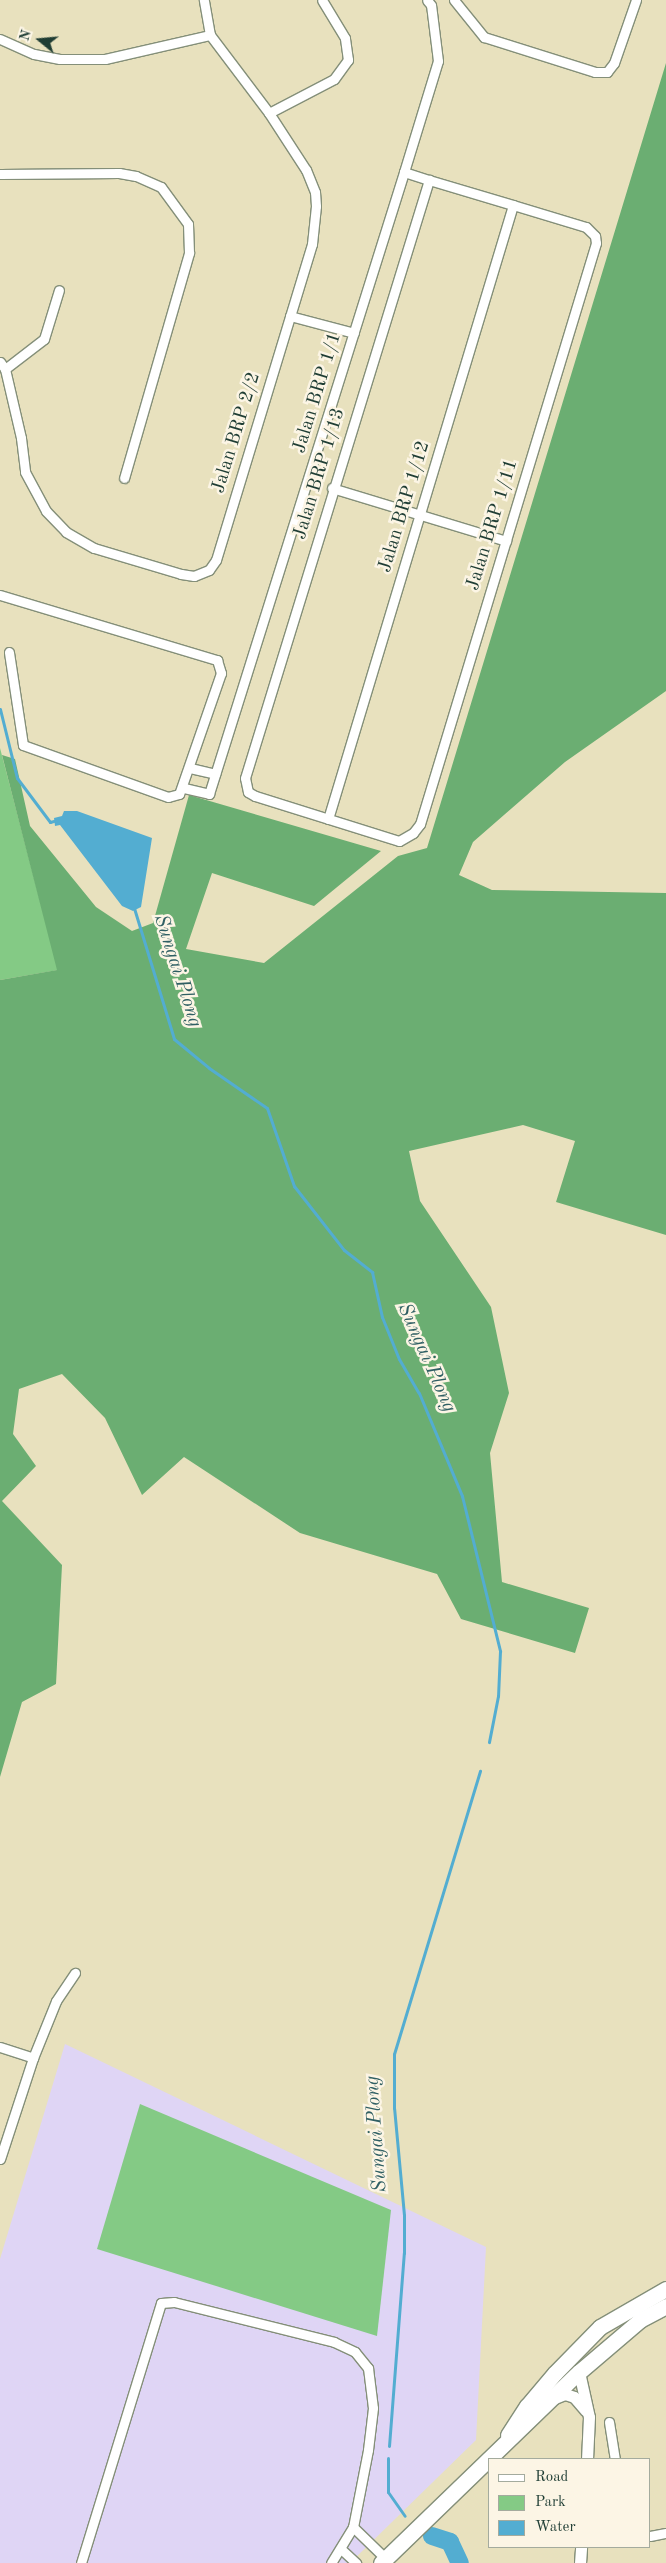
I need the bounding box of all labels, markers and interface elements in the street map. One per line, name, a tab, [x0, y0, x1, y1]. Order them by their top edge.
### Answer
north arrow	[15, 15, 65, 65]
text: N	[17, 28, 34, 43]
street label: Jalan BRP 1/1	[289, 330, 347, 456]
street label: Jalan BRP 2/2	[208, 370, 266, 496]
street label: Jalan BRP 1/13	[289, 405, 351, 543]
street label: Jalan BRP 1/12	[374, 438, 436, 576]
street label: Jalan BRP 1/11	[462, 456, 524, 594]
water label: Sungai Plong	[148, 912, 206, 1030]
water label: Sungai Plong	[391, 1300, 461, 1416]
water label: Sungai Plong	[361, 2075, 393, 2193]
legend	[488, 2458, 651, 2548]
text: Road	[535, 2470, 568, 2485]
text: Park	[535, 2495, 566, 2510]
text: Water	[535, 2520, 576, 2535]

